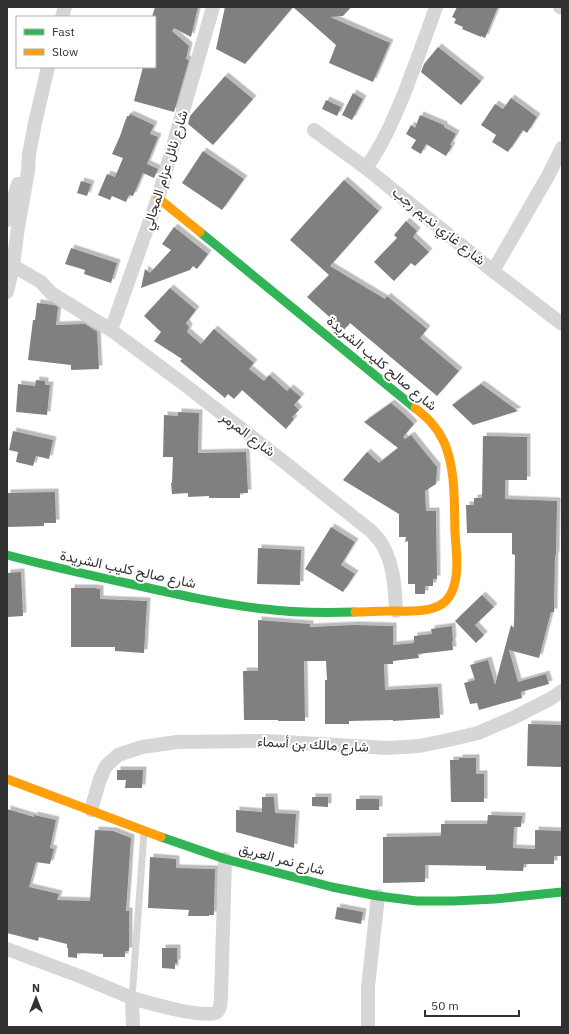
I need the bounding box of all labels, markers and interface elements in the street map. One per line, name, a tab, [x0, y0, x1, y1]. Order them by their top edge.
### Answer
legend	[16, 16, 156, 68]
text: Fast	[52, 24, 75, 39]
text: Slow	[52, 44, 78, 59]
street label: شارع نائل عزام المجالي	[138, 108, 195, 233]
street label: شارع غازي نديم رجب	[387, 183, 489, 271]
street label: شارع صالح كليب الشريدة	[322, 312, 441, 416]
street label: شارع المرمر	[215, 407, 279, 462]
street label: شارع صالح كليب الشريدة	[58, 546, 198, 594]
street label: شارع مالك بن أسماء	[257, 732, 369, 758]
street label: شارع نمر العريق	[237, 839, 327, 881]
north arrow	[16, 978, 56, 1018]
text: N	[32, 981, 40, 995]
scale bar	[425, 992, 519, 1018]
text: 50 m	[431, 998, 459, 1013]

